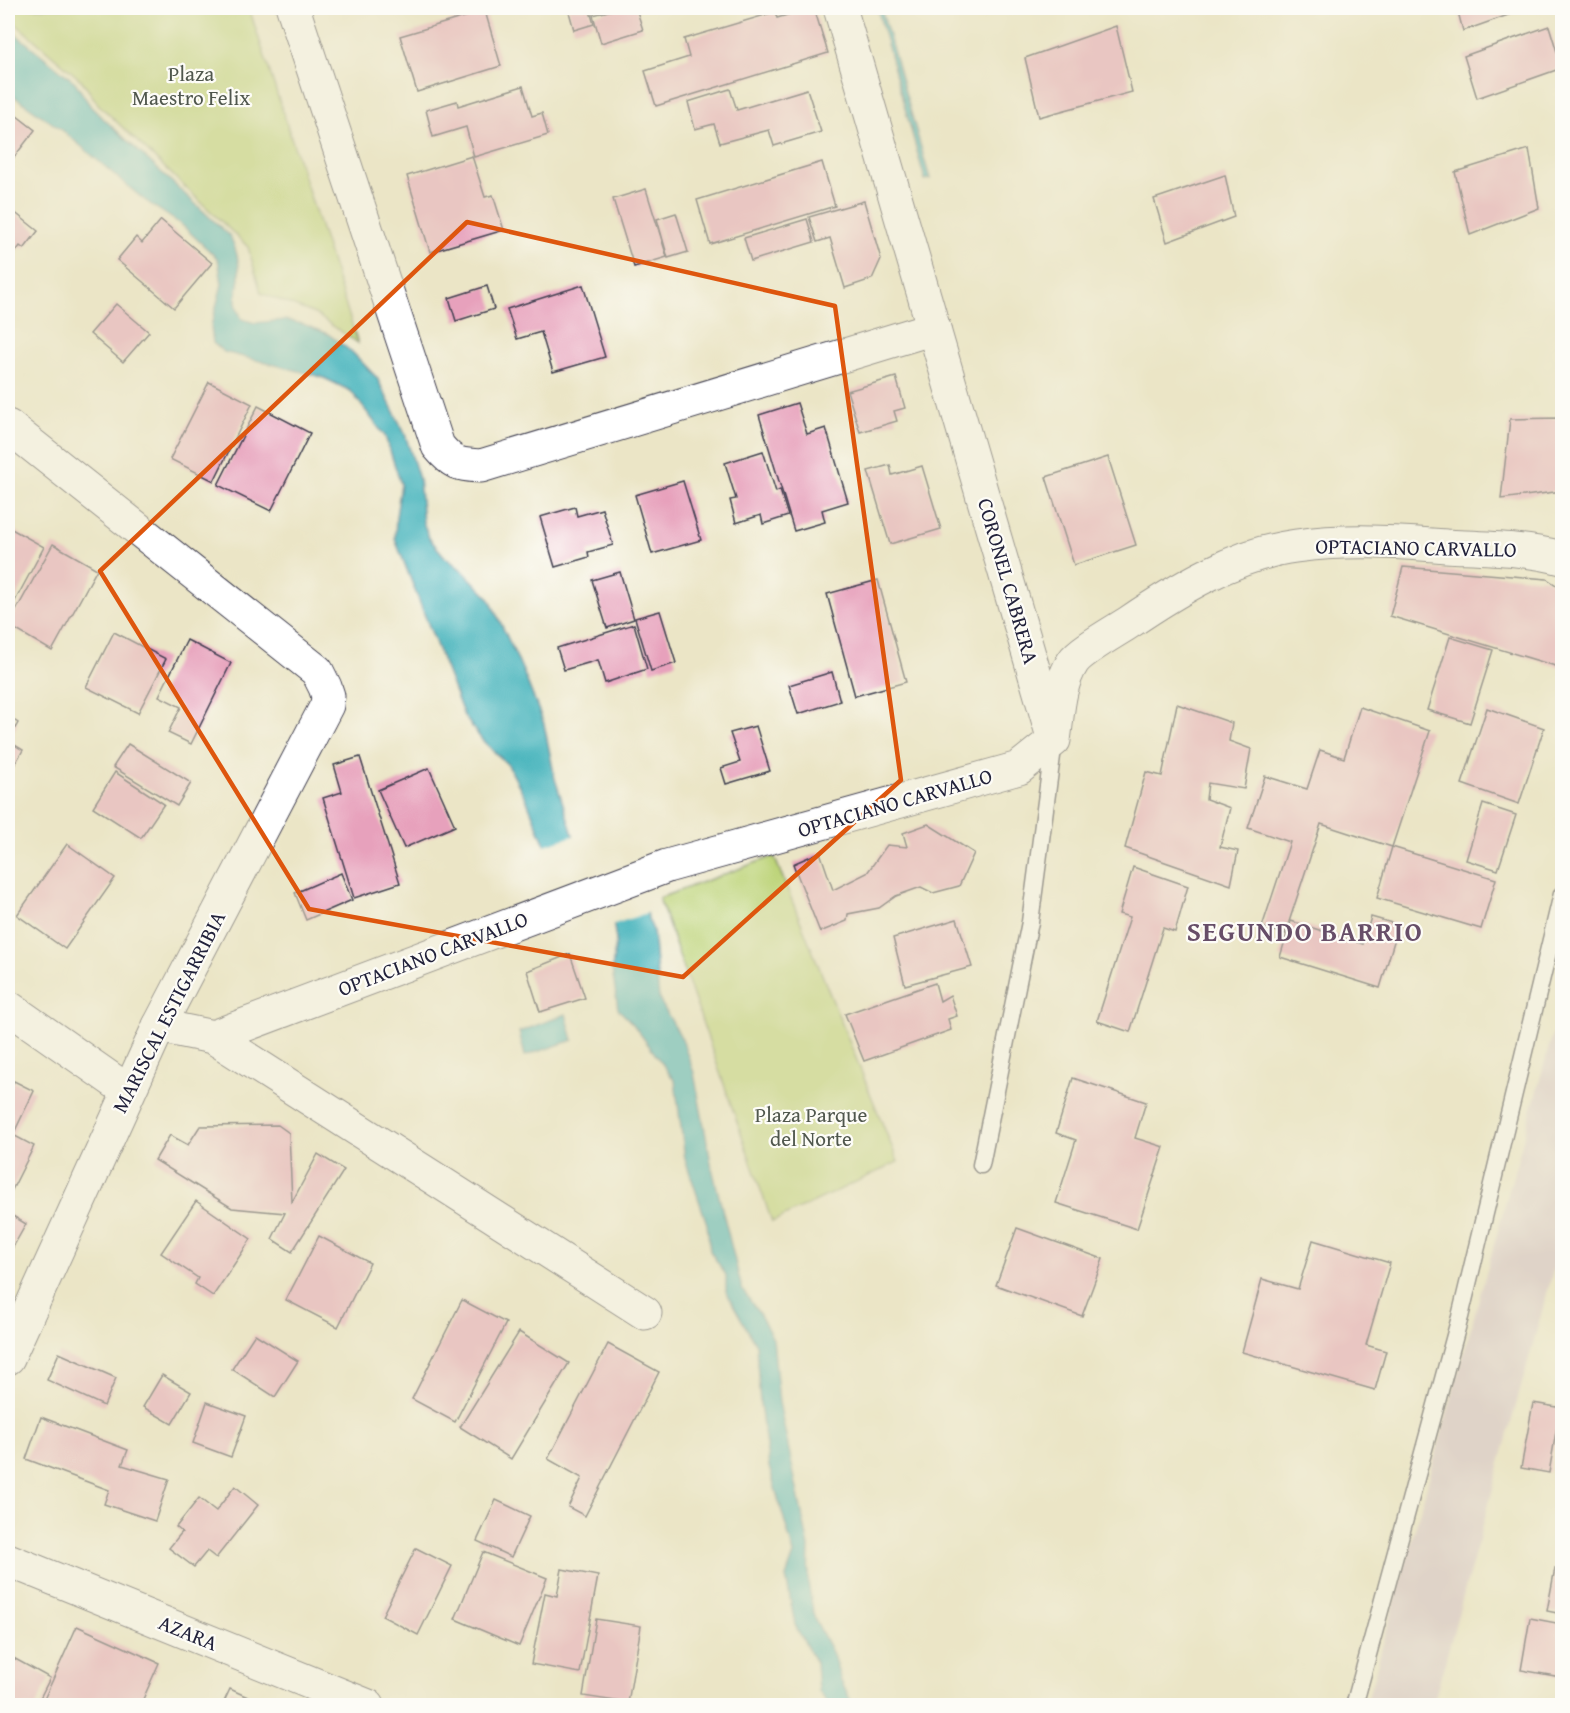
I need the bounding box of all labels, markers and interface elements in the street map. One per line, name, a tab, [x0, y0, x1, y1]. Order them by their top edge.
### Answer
park label: Plaza Maestro Felix	[132, 58, 250, 113]
street label: CORONEL CABRERA	[970, 494, 1047, 668]
street label: OPTACIANO CARVALLO	[1315, 530, 1517, 565]
street label: OPTACIANO CARVALLO	[794, 760, 996, 845]
street label: OPTACIANO CARVALLO	[333, 903, 532, 1004]
street label: MARISCAL ESTIGARRIBIA	[104, 905, 233, 1118]
district label: SEGUNDO BARRIO	[1187, 911, 1423, 951]
park label: Plaza Parque del Norte	[755, 1099, 867, 1154]
street label: AZARA	[154, 1607, 223, 1659]

